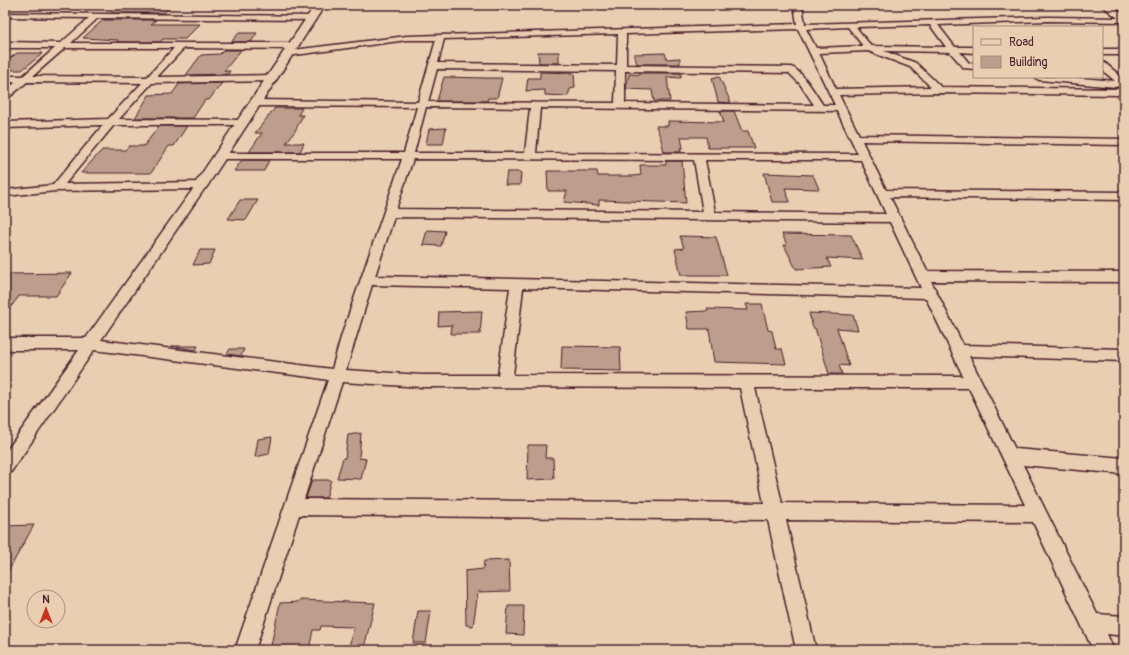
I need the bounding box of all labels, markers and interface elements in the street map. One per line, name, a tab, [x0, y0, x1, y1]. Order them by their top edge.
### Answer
legend	[973, 26, 1103, 78]
text: Road	[1009, 35, 1034, 50]
text: Building	[1009, 55, 1048, 70]
north arrow	[26, 589, 66, 629]
text: N	[42, 593, 50, 606]

